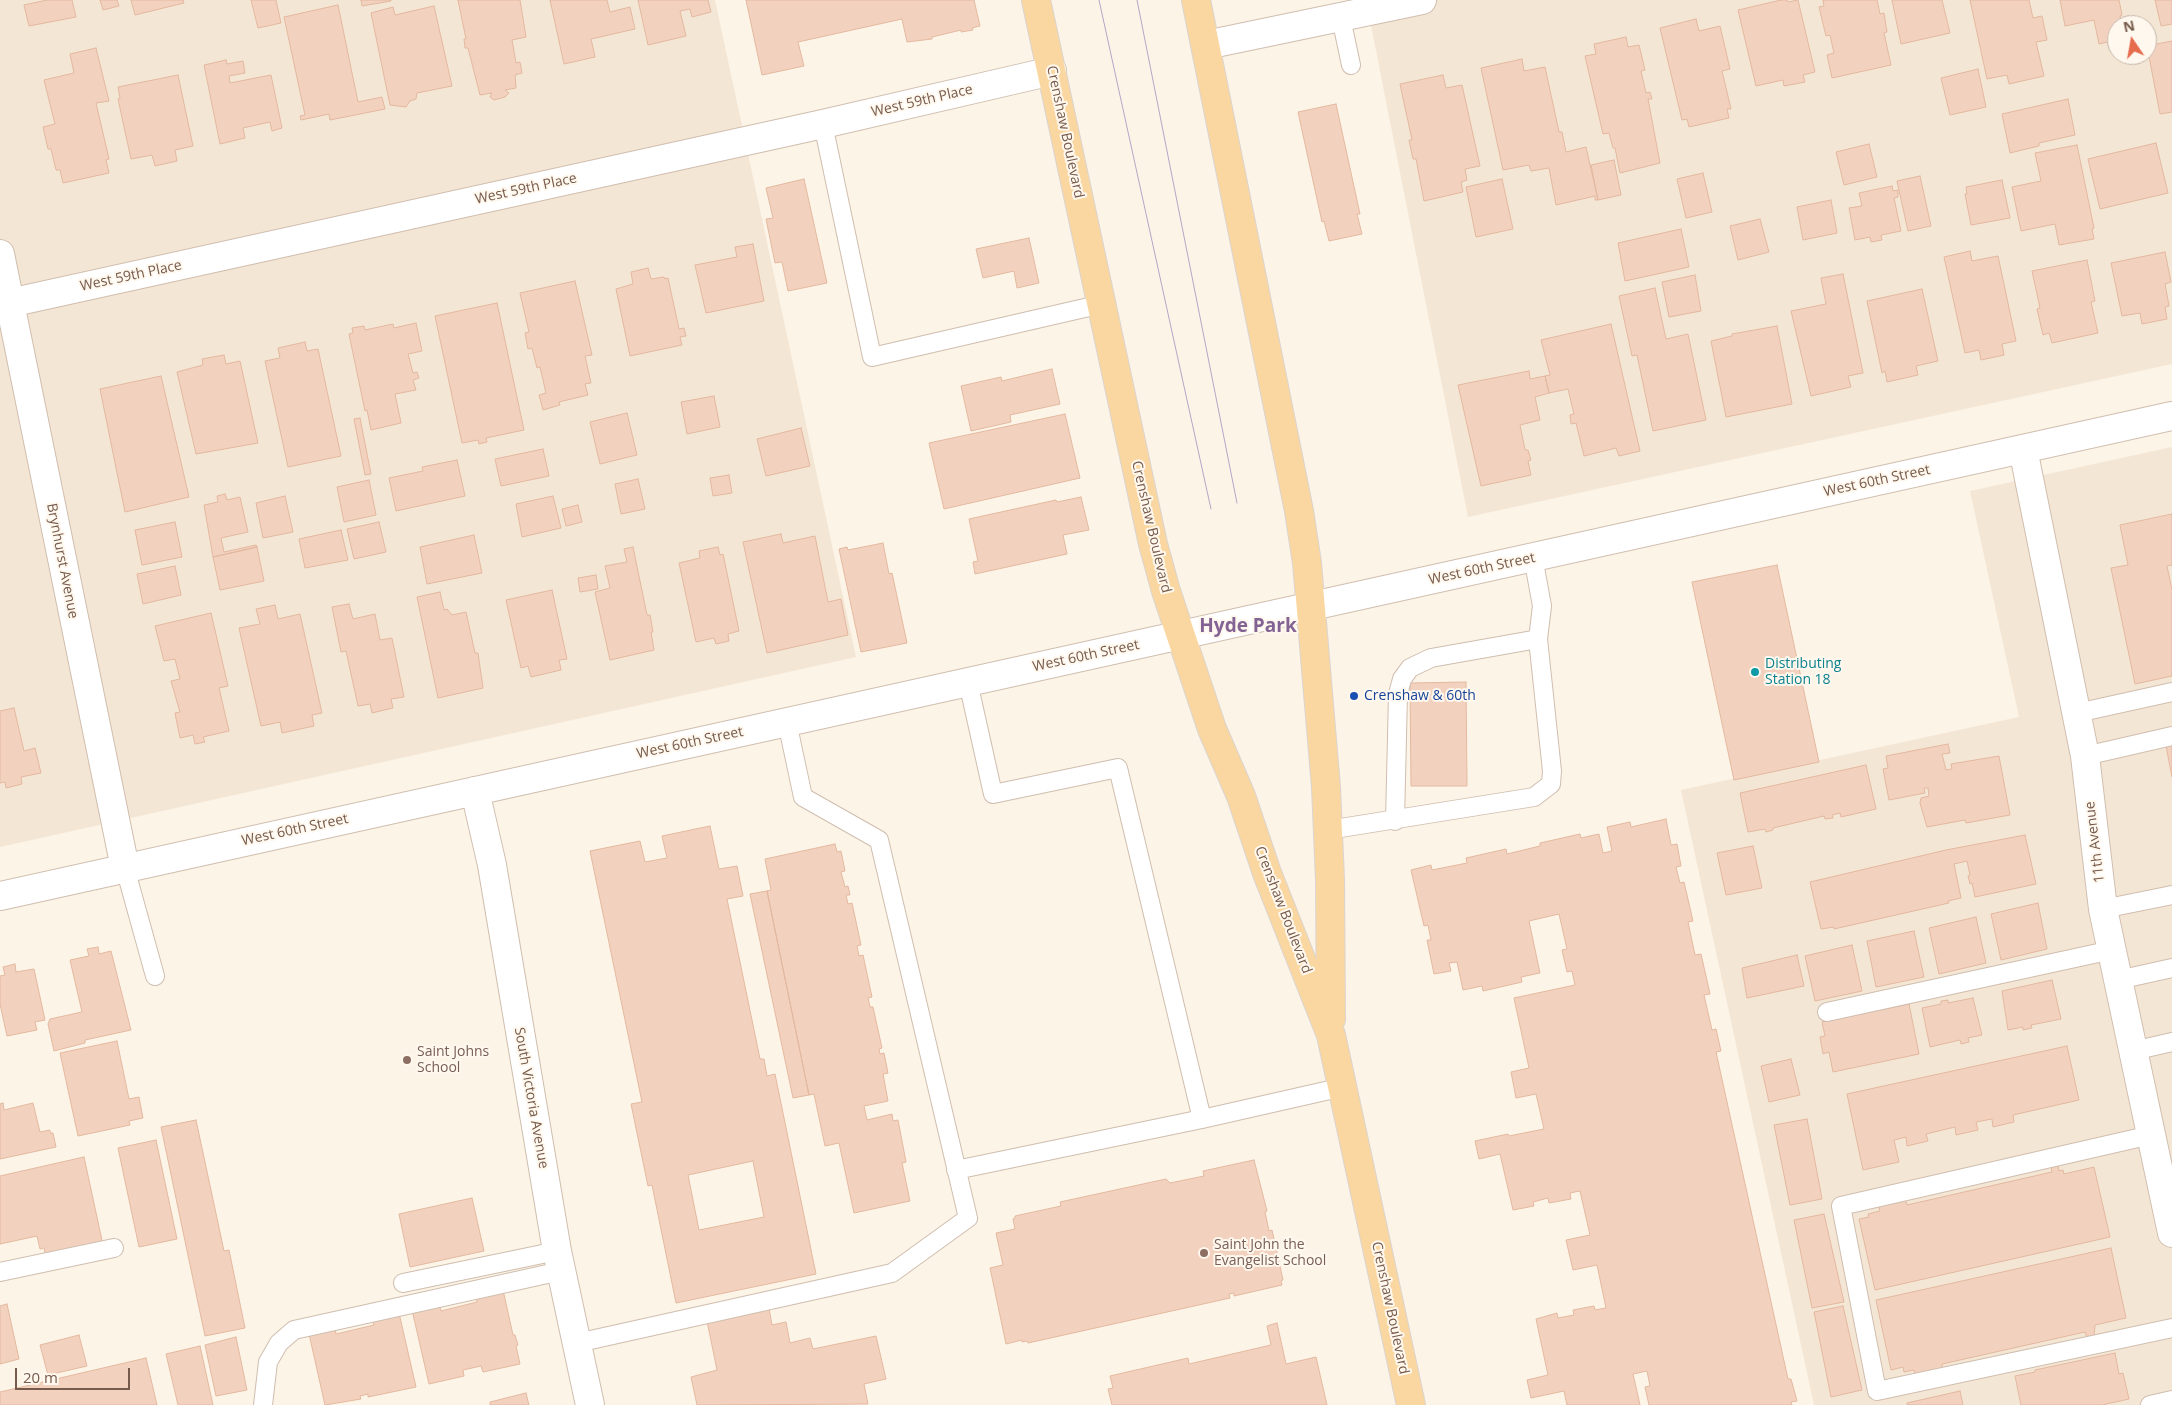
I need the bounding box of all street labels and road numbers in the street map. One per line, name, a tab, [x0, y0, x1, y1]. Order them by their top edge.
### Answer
street label: Crenshaw Boulevard	[1043, 64, 1087, 200]
street label: West 59th Place	[870, 81, 974, 121]
street label: West 59th Place	[474, 170, 578, 208]
street label: West 59th Place	[79, 257, 183, 295]
street label: Crenshaw Boulevard	[1128, 459, 1174, 595]
street label: West 60th Street	[1822, 462, 1932, 500]
street label: Brynhurst Avenue	[43, 502, 81, 620]
street label: West 60th Street	[1427, 550, 1537, 588]
street label: West 60th Street	[1031, 637, 1141, 675]
street label: West 60th Street	[635, 724, 745, 762]
street label: 11th Avenue	[2082, 800, 2108, 884]
street label: West 60th Street	[240, 811, 350, 849]
street label: Crenshaw Boulevard	[1251, 844, 1315, 976]
street label: South Victoria Avenue	[510, 1026, 552, 1170]
street label: Crenshaw Boulevard	[1368, 1240, 1412, 1376]

